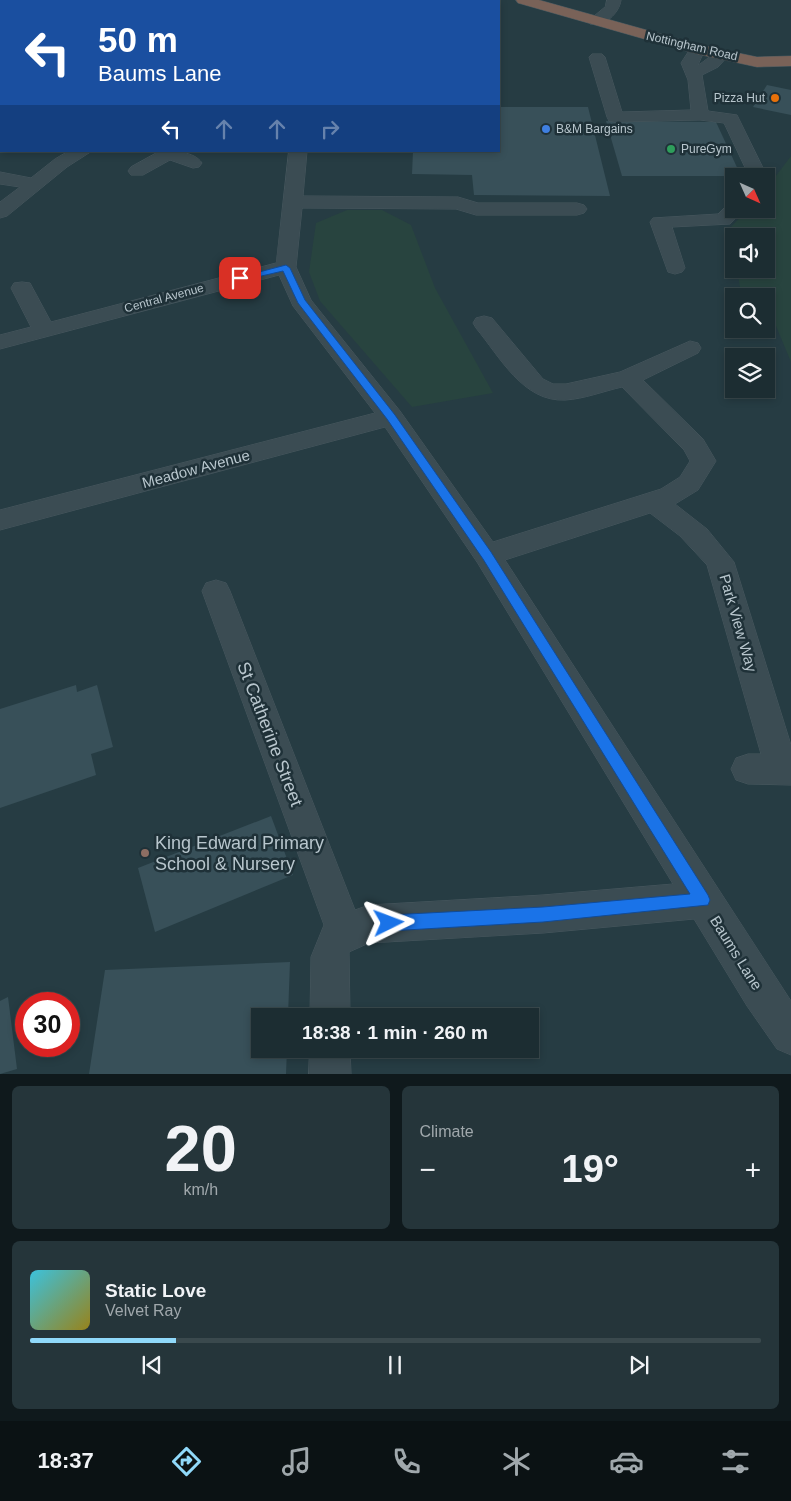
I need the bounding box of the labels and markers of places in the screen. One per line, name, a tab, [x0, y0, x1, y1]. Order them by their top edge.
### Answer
place label: Pizza Hut	[714, 91, 766, 105]
marker: Pizza Hut	[769, 92, 781, 104]
place label: B&M Bargains	[556, 122, 633, 136]
marker: B&M Bargains	[540, 123, 552, 135]
place label: PureGym	[681, 142, 732, 156]
marker: PureGym	[665, 143, 677, 155]
pin	[219, 257, 261, 299]
place label: King Edward Primary School & Nursery	[155, 833, 324, 874]
marker: King Edward Primary School & Nursery	[139, 847, 151, 859]

